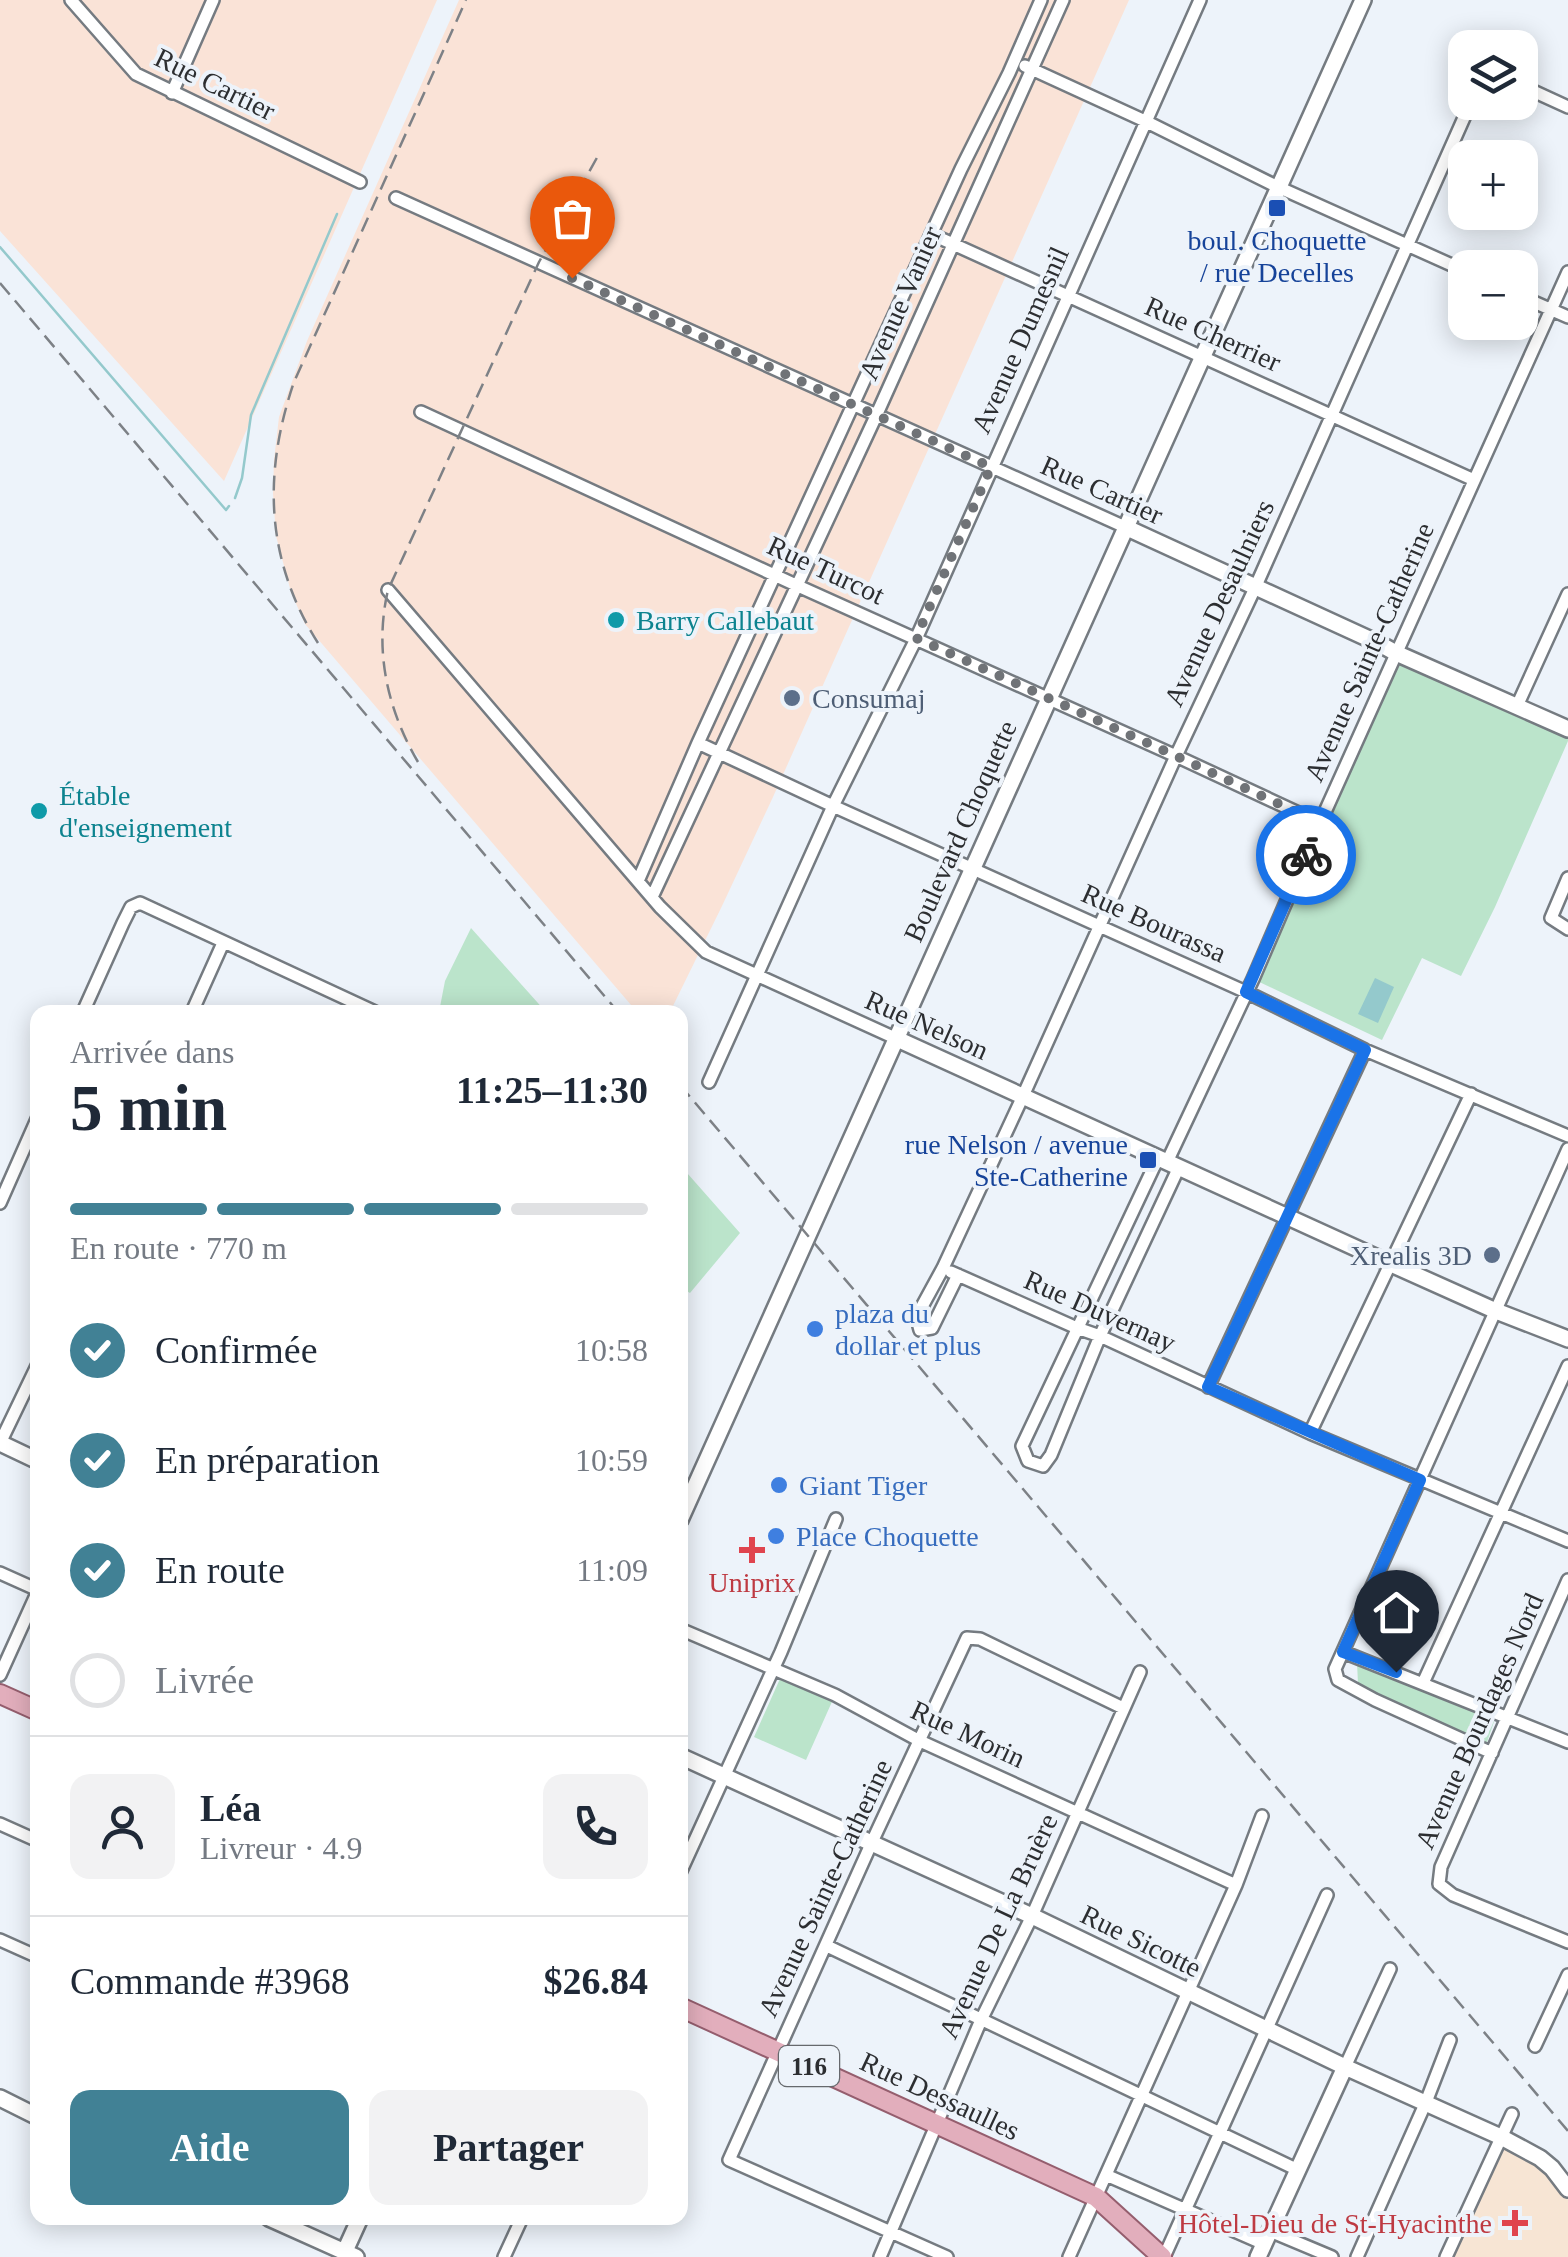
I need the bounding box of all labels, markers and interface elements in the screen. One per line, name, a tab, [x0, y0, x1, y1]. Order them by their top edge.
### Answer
map controls	[1448, 30, 1538, 340]
button: layers	[1448, 30, 1538, 120]
street label: Rue Cartier	[150, 42, 281, 127]
button: +	[1448, 140, 1538, 230]
pin	[530, 176, 615, 279]
icon: bag	[545, 191, 600, 246]
marker: boul. Choquette / rue Decelles	[1266, 197, 1288, 219]
street label: Avenue Vanier	[852, 221, 948, 384]
place label: boul. Choquette / rue Decelles	[1188, 225, 1366, 288]
street label: Avenue Dumesnil	[965, 242, 1075, 438]
button: −	[1448, 250, 1538, 340]
street label: Rue Cherrier	[1140, 290, 1286, 378]
street label: Rue Cartier	[1036, 449, 1168, 531]
street label: Avenue Desaulniers	[1158, 495, 1280, 711]
street label: Avenue Sainte-Catherine	[1298, 518, 1440, 786]
street label: Rue Turcot	[763, 529, 890, 611]
place label: Barry Callebaut	[636, 605, 814, 636]
marker: Barry Callebaut	[605, 609, 627, 631]
place label: Consumaj	[812, 683, 926, 714]
marker: Consumaj	[781, 687, 803, 709]
street label: Boulevard Choquette	[897, 716, 1023, 946]
place label: Étable d'enseignement	[59, 780, 232, 843]
marker: Étable d'enseignement	[28, 800, 50, 822]
courier	[1256, 805, 1356, 905]
icon: bike	[1279, 828, 1334, 883]
street label: Rue Bourassa	[1077, 877, 1232, 969]
street label: Rue Nelson	[861, 984, 993, 1066]
text: Arrivée dans	[70, 1034, 234, 1070]
text: 11:25–11:30	[456, 1069, 648, 1111]
text: 5 min	[70, 1072, 227, 1144]
place label: rue Nelson / avenue Ste-Catherine	[905, 1129, 1128, 1192]
marker: rue Nelson / avenue Ste-Catherine	[1137, 1149, 1159, 1171]
text: En route · 770 m	[70, 1230, 287, 1266]
place label: Xrealis 3D	[1350, 1240, 1472, 1271]
marker: Xrealis 3D	[1481, 1244, 1503, 1266]
street label: Rue Duvernay	[1019, 1264, 1181, 1358]
place label: plaza du dollar et plus	[835, 1298, 981, 1361]
marker: plaza du dollar et plus	[804, 1318, 826, 1340]
icon: check	[70, 1323, 125, 1378]
text: Confirmée	[155, 1329, 318, 1371]
text: 10:58	[575, 1332, 648, 1368]
icon: check	[70, 1433, 125, 1488]
text: En préparation	[155, 1439, 380, 1481]
text: 10:59	[575, 1442, 648, 1478]
place label: Giant Tiger	[799, 1470, 928, 1501]
marker: Giant Tiger	[768, 1474, 790, 1496]
place label: Place Choquette	[796, 1521, 979, 1552]
marker: Place Choquette	[765, 1525, 787, 1547]
marker: Uniprix	[741, 1539, 763, 1561]
icon: check	[70, 1543, 125, 1598]
text: En route	[155, 1549, 285, 1591]
text: 11:09	[576, 1552, 648, 1588]
place label: Uniprix	[708, 1567, 796, 1598]
pin	[1354, 1570, 1439, 1673]
icon: home	[1369, 1585, 1424, 1640]
street label: Avenue Bourdages Nord	[1409, 1588, 1549, 1854]
text: Livrée	[155, 1659, 254, 1701]
street label: Rue Morin	[906, 1694, 1030, 1774]
street label: Avenue Sainte-Catherine	[752, 1754, 898, 2022]
button: person	[70, 1774, 175, 1879]
button: phone	[543, 1774, 648, 1879]
text: Léa	[200, 1787, 261, 1829]
street label: Avenue De La Bruère	[932, 1809, 1064, 2043]
text: Livreur · 4.9	[200, 1830, 363, 1866]
street label: Rue Sicotte	[1076, 1899, 1206, 1983]
text: Commande #3968	[70, 1960, 350, 2002]
text: $26.84	[544, 1960, 648, 2002]
road number: 116	[779, 2046, 839, 2086]
street label: Rue Dessaulles	[856, 2046, 1024, 2146]
button: Aide	[70, 2090, 349, 2205]
button: Partager	[369, 2090, 648, 2205]
place label: Hôtel-Dieu de St-Hyacinthe	[1178, 2208, 1492, 2239]
marker: Hôtel-Dieu de St-Hyacinthe	[1502, 2210, 1528, 2236]

